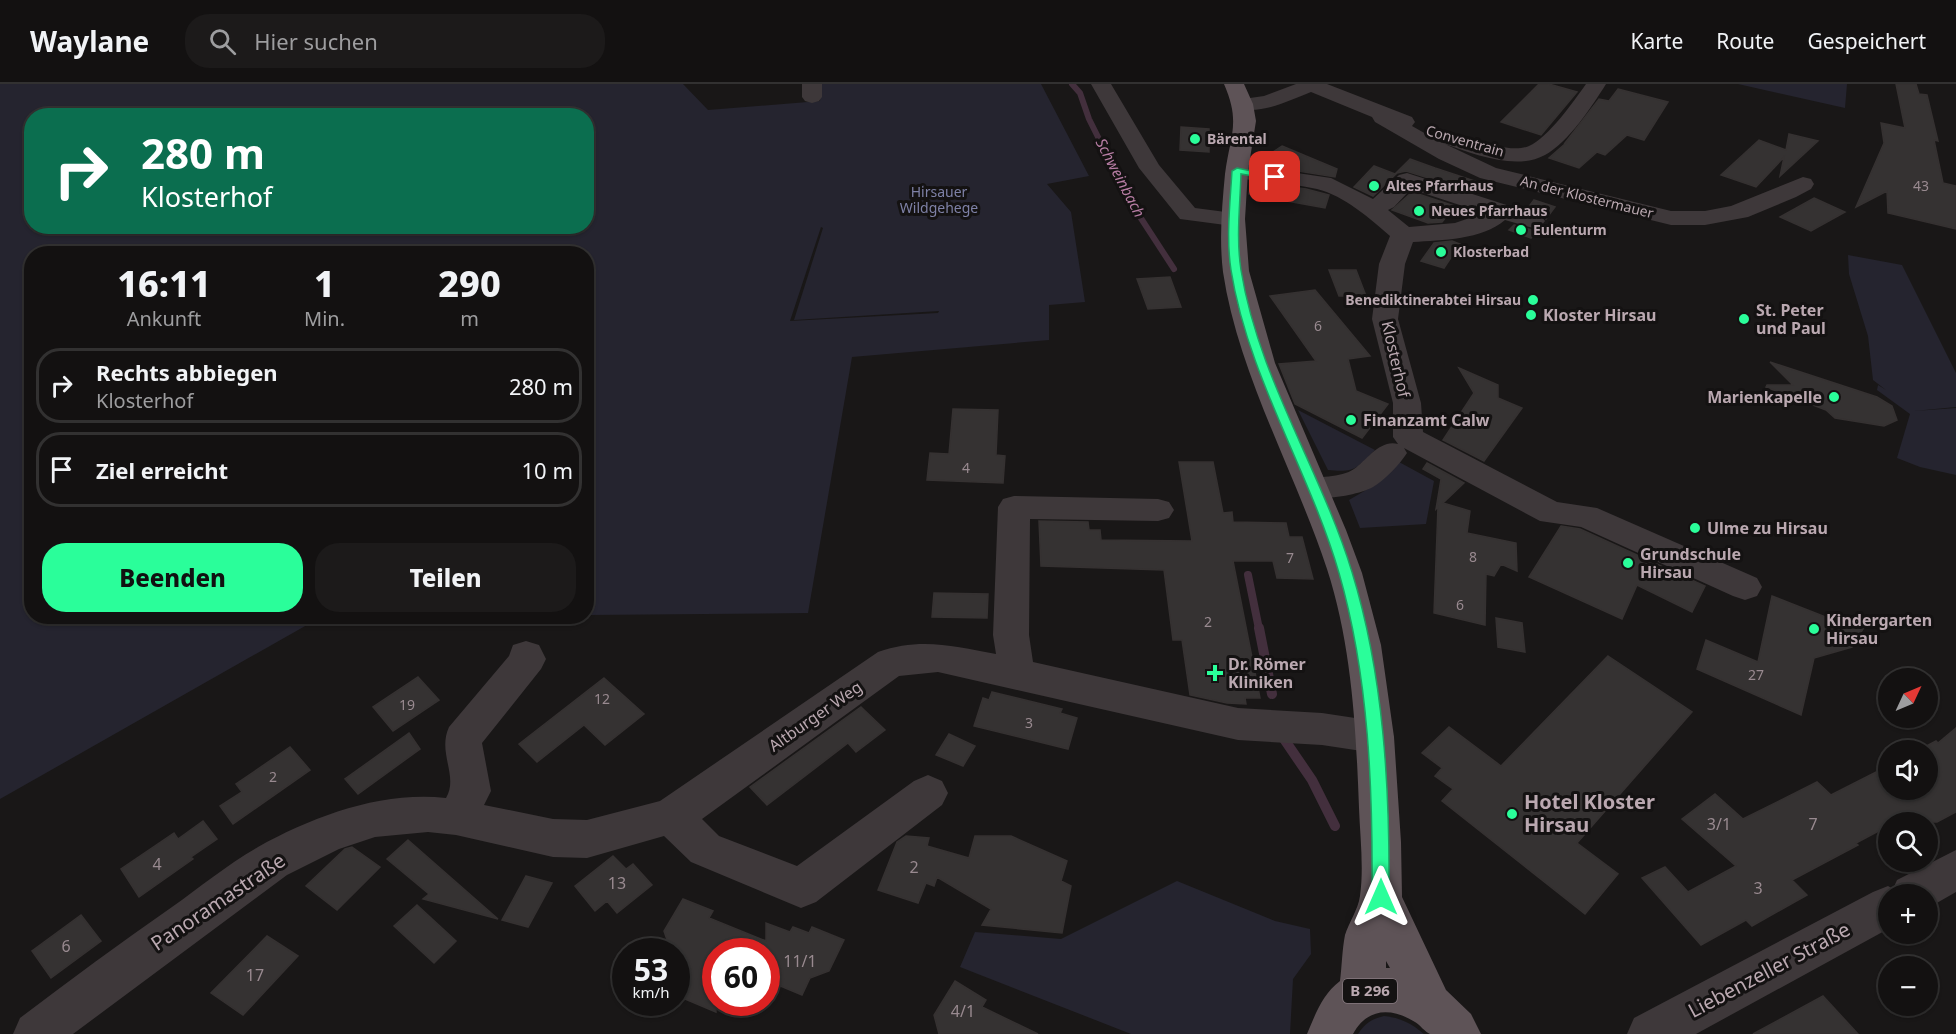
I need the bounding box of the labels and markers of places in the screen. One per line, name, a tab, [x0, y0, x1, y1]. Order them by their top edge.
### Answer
place label: Bärental	[1207, 129, 1267, 148]
marker: Bärental	[1188, 132, 1202, 146]
pin	[1249, 151, 1300, 202]
place label: Altes Pfarrhaus	[1386, 176, 1494, 195]
marker: Altes Pfarrhaus	[1367, 179, 1381, 193]
place label: Neues Pfarrhaus	[1431, 201, 1548, 220]
marker: Neues Pfarrhaus	[1412, 204, 1426, 218]
place label: Eulenturm	[1533, 220, 1607, 239]
marker: Eulenturm	[1514, 223, 1528, 237]
place label: Klosterbad	[1453, 242, 1529, 261]
marker: Klosterbad	[1434, 245, 1448, 259]
place label: Benediktinerabtei Hirsau	[1345, 290, 1521, 309]
marker: Benediktinerabtei Hirsau	[1526, 293, 1540, 307]
place label: St. Peter und Paul	[1756, 299, 1826, 339]
place label: Kloster Hirsau	[1543, 304, 1656, 326]
marker: Kloster Hirsau	[1524, 308, 1538, 322]
marker: St. Peter und Paul	[1737, 312, 1751, 326]
place label: Marienkapelle	[1707, 386, 1822, 408]
marker: Marienkapelle	[1827, 390, 1841, 404]
place label: Finanzamt Calw	[1363, 409, 1490, 431]
marker: Finanzamt Calw	[1344, 413, 1358, 427]
place label: Ulme zu Hirsau	[1707, 517, 1828, 539]
marker: Ulme zu Hirsau	[1688, 521, 1702, 535]
place label: Grundschule Hirsau	[1640, 543, 1741, 583]
marker: Grundschule Hirsau	[1621, 556, 1635, 570]
place label: Kindergarten Hirsau	[1826, 609, 1932, 649]
marker: Kindergarten Hirsau	[1807, 622, 1821, 636]
place label: Dr. Römer Kliniken	[1228, 653, 1306, 693]
marker: Dr. Römer Kliniken	[1206, 664, 1224, 682]
place label: Hotel Kloster Hirsau	[1524, 788, 1655, 838]
marker: Hotel Kloster Hirsau	[1505, 807, 1519, 821]

